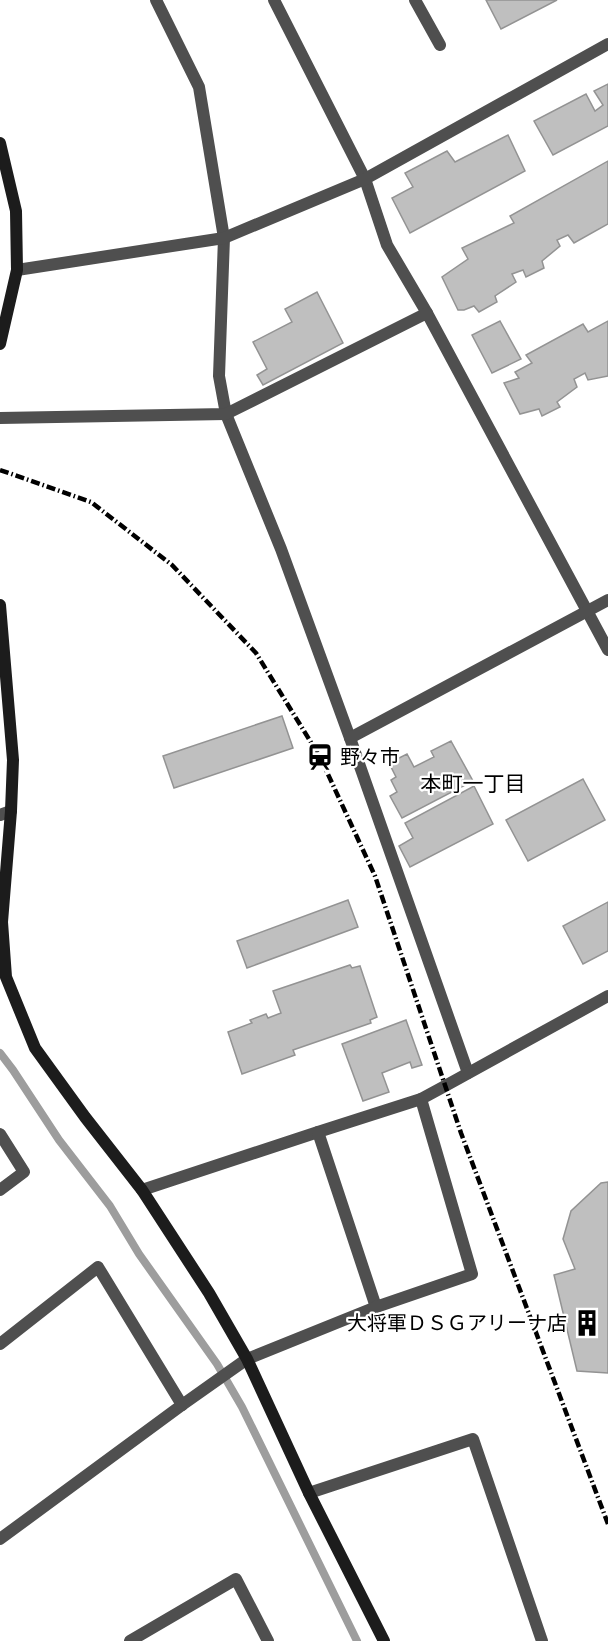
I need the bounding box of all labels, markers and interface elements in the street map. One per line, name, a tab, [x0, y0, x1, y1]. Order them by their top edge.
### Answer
station icon: 野々市	[305, 742, 335, 772]
place label: 野々市	[340, 745, 400, 769]
district label: 本町一丁目	[421, 771, 526, 796]
building icon: 大将軍ＤＳＧアリーナ店	[572, 1308, 602, 1338]
place label: 大将軍ＤＳＧアリーナ店	[347, 1311, 567, 1335]

